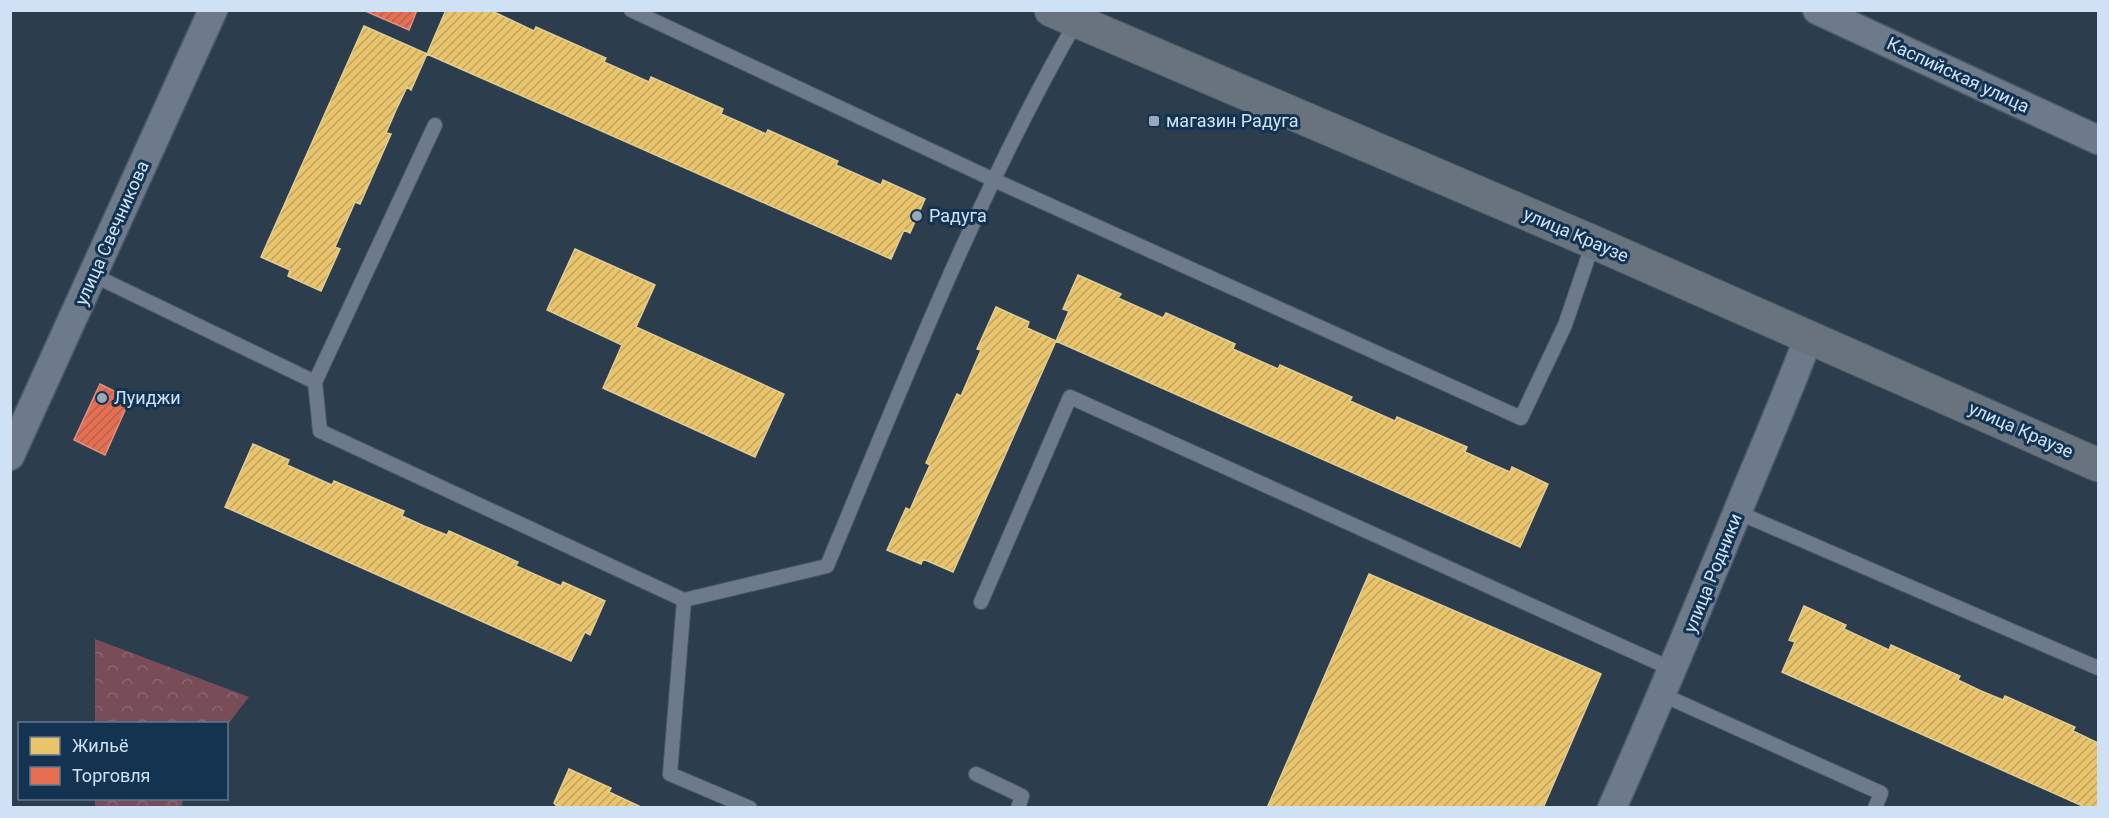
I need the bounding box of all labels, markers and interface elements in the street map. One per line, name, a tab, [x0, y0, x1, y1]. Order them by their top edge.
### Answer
street label: Каспийская улица	[1884, 32, 2033, 117]
place label: магазин Радуга	[1166, 110, 1299, 131]
marker: магазин Радуга	[1147, 114, 1161, 128]
street label: улица Свечникова	[70, 157, 153, 308]
street label: улица Краузе	[1520, 203, 1632, 266]
place label: Радуга	[929, 205, 987, 226]
marker: Радуга	[910, 209, 924, 223]
place label: Луиджи	[114, 387, 181, 408]
marker: Луиджи	[95, 391, 109, 405]
street label: улица Краузе	[1966, 397, 2077, 462]
street label: улица Родники	[1679, 510, 1746, 635]
legend	[18, 722, 228, 800]
text: Жильё	[72, 735, 128, 756]
text: Торговля	[72, 765, 150, 786]

